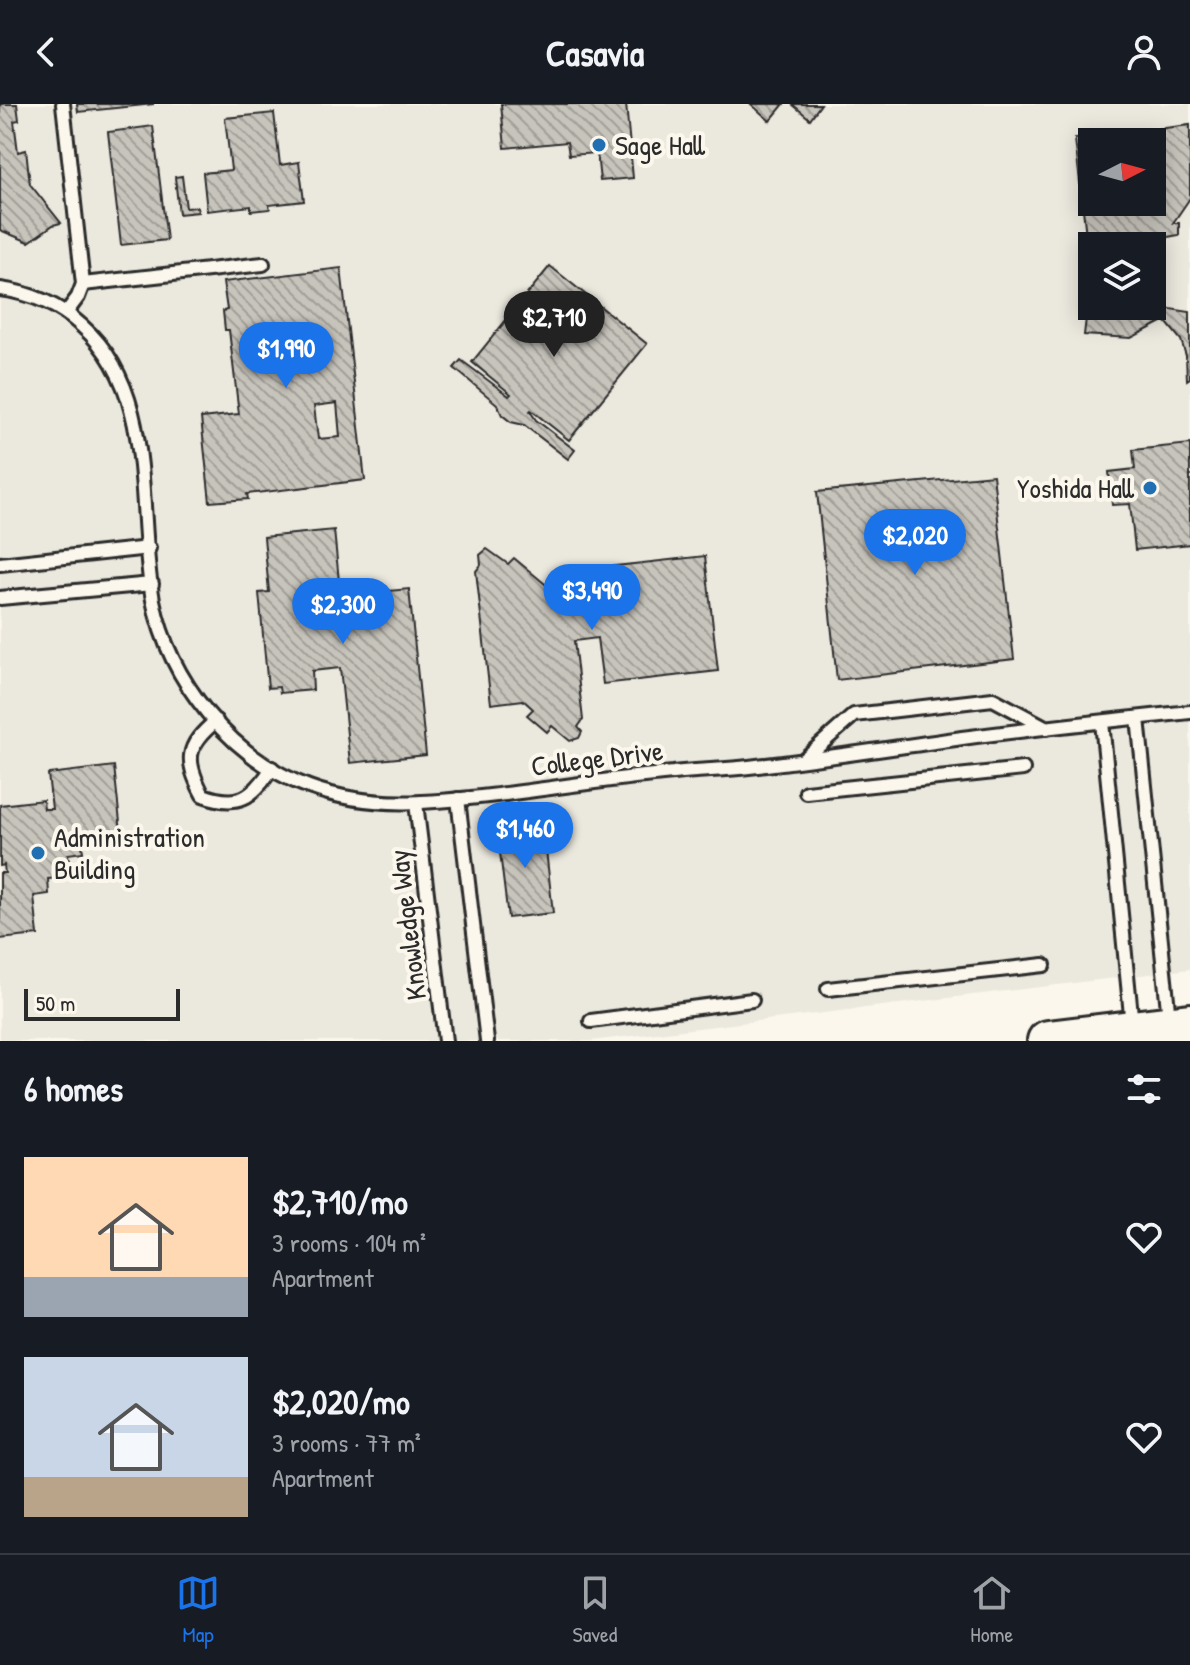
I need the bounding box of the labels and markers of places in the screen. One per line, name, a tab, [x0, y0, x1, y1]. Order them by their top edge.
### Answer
place label: Sage Hall	[615, 126, 706, 164]
marker: Sage Hall	[590, 136, 608, 154]
pin: $2,710	[489, 291, 619, 359]
pin: $1,990	[221, 322, 351, 390]
place label: Yoshida Hall	[1017, 469, 1135, 507]
marker: Yoshida Hall	[1141, 479, 1159, 497]
pin: $2,020	[850, 509, 980, 577]
pin: $3,490	[527, 564, 657, 632]
pin: $2,300	[278, 578, 408, 646]
pin: $1,460	[460, 802, 590, 870]
place label: Administration Building	[54, 818, 205, 888]
marker: Administration Building	[29, 844, 47, 862]

